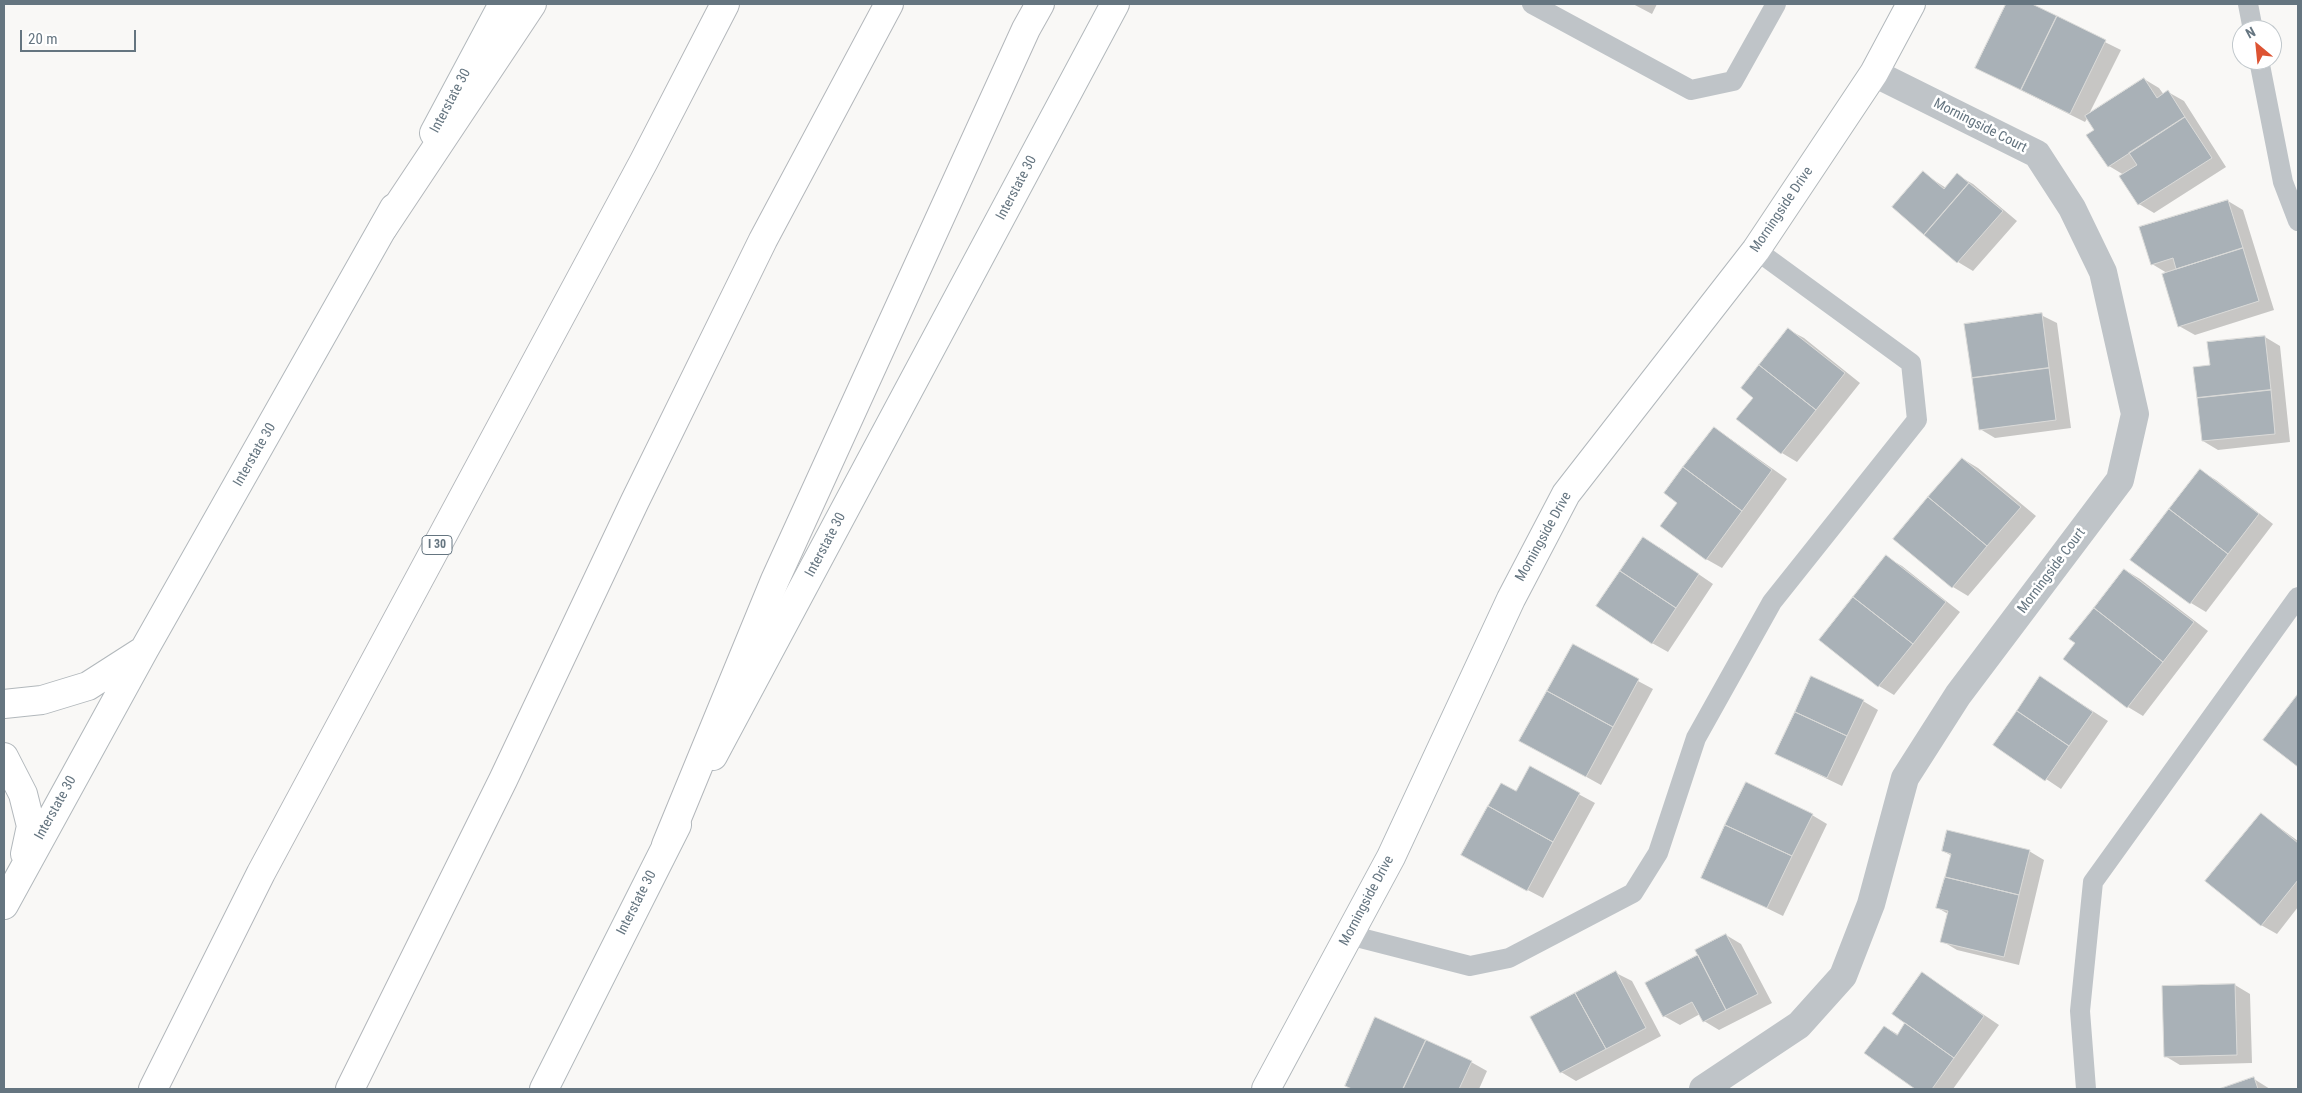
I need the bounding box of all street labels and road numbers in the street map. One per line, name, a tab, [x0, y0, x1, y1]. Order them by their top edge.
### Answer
street label: Interstate 30	[427, 66, 475, 136]
street label: Morningside Court	[1931, 95, 2029, 157]
street label: Interstate 30	[993, 153, 1041, 223]
street label: Morningside Drive	[1747, 164, 1817, 256]
street label: Interstate 30	[230, 420, 280, 490]
street label: Morningside Drive	[1512, 489, 1576, 585]
street label: Interstate 30	[802, 510, 850, 580]
street label: Morningside Court	[2014, 525, 2090, 617]
road number: I 30	[422, 536, 452, 554]
street label: Interstate 30	[32, 773, 80, 843]
street label: Morningside Drive	[1336, 853, 1398, 949]
street label: Interstate 30	[614, 868, 660, 938]

